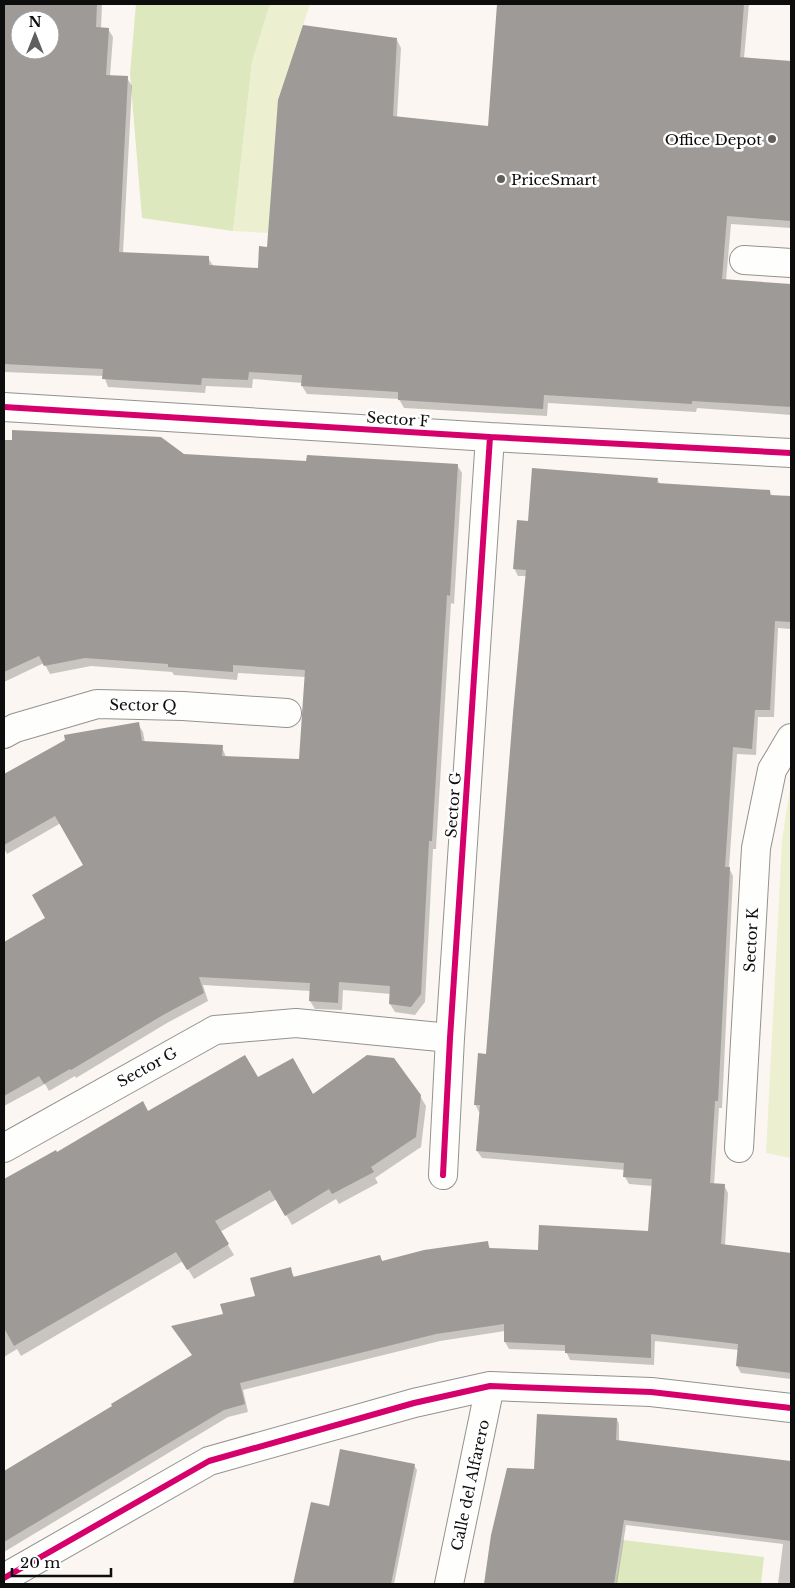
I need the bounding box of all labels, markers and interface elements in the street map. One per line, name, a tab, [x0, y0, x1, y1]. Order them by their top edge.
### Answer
north arrow	[10, 10, 60, 60]
text: N	[28, 13, 42, 31]
place label: Office Depot	[665, 130, 762, 149]
marker: Office Depot	[766, 133, 778, 145]
place label: PriceSmart	[511, 170, 597, 189]
marker: PriceSmart	[495, 173, 507, 185]
street label: Sector F	[366, 407, 430, 431]
street label: Sector Q	[109, 695, 177, 715]
street label: Sector G	[441, 771, 465, 839]
street label: Sector K	[740, 907, 762, 973]
street label: Sector G	[114, 1043, 180, 1091]
street label: Calle del Alfarero	[447, 1417, 493, 1552]
scale bar	[12, 1546, 111, 1578]
text: 20 m	[20, 1553, 60, 1572]

